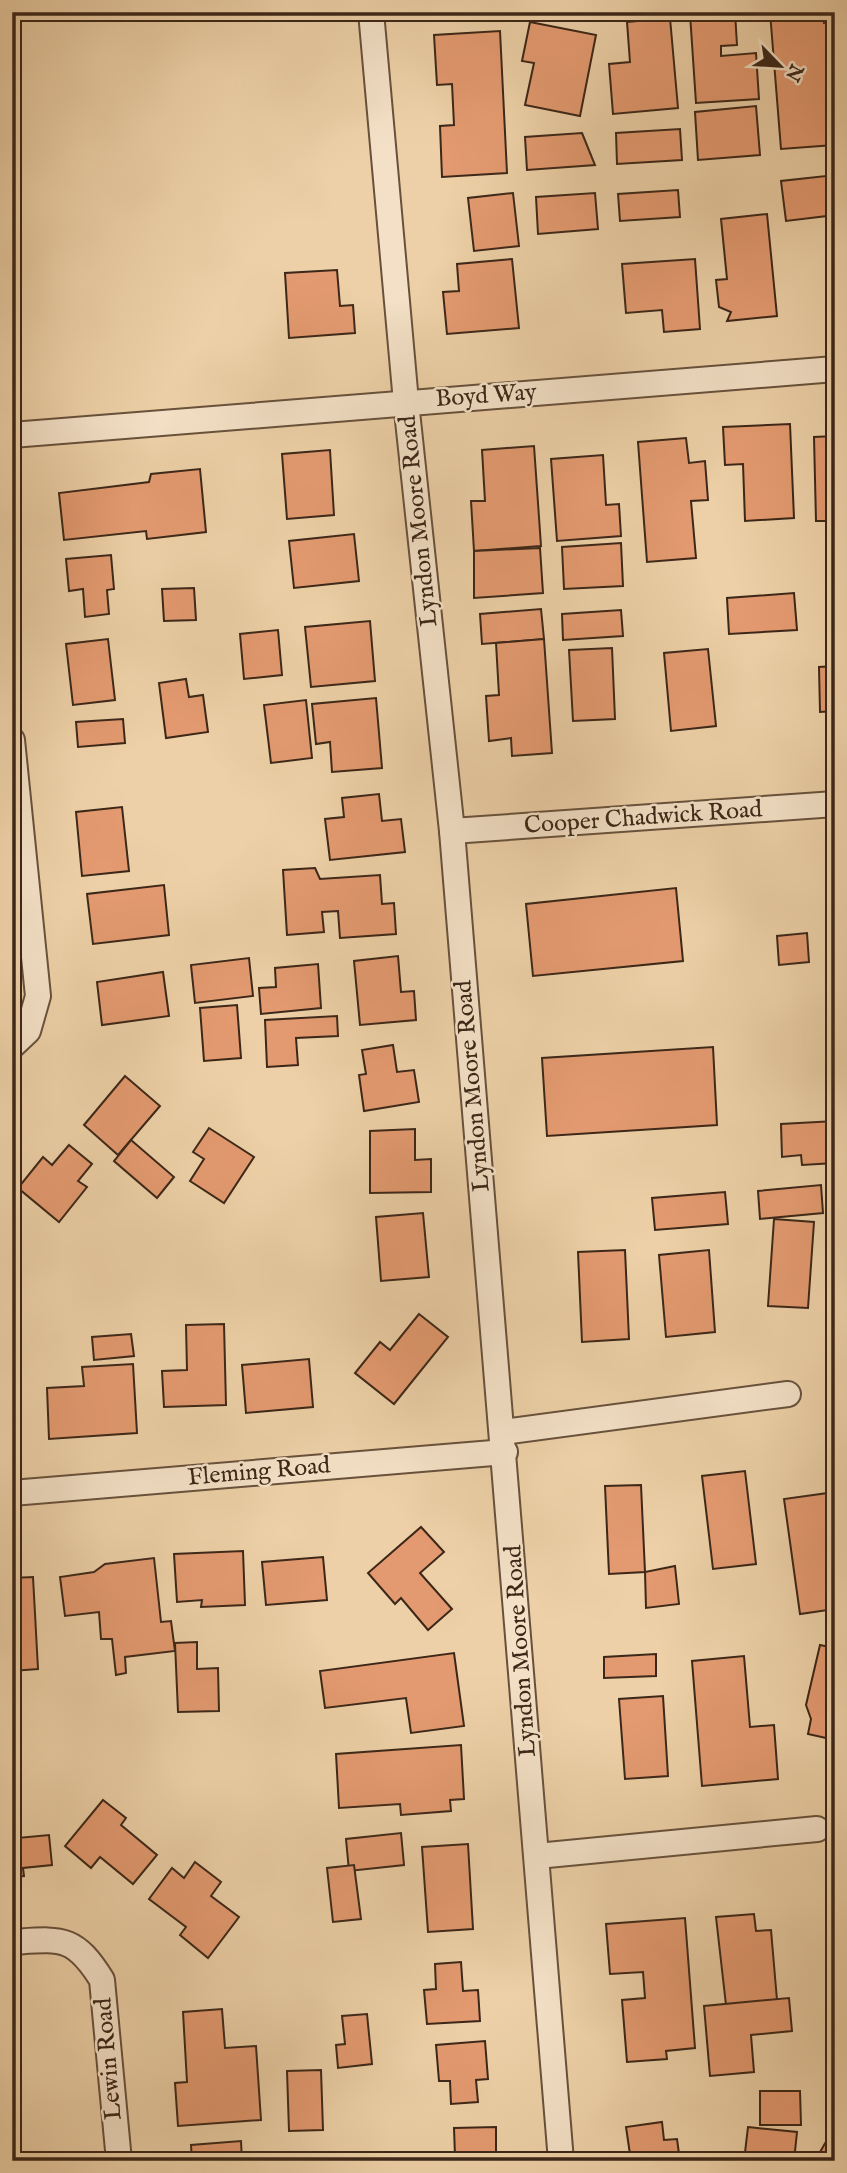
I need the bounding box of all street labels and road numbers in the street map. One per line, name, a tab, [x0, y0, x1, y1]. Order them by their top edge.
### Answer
street label: Boyd Way	[434, 377, 538, 415]
street label: Lyndon Moore Road	[392, 414, 446, 628]
street label: Cooper Chadwick Road	[523, 794, 763, 842]
street label: Lyndon Moore Road	[448, 979, 498, 1193]
street label: Fleming Road	[186, 1450, 332, 1494]
street label: Lyndon Moore Road	[498, 1544, 544, 1758]
street label: Lewin Road	[88, 1996, 130, 2121]

